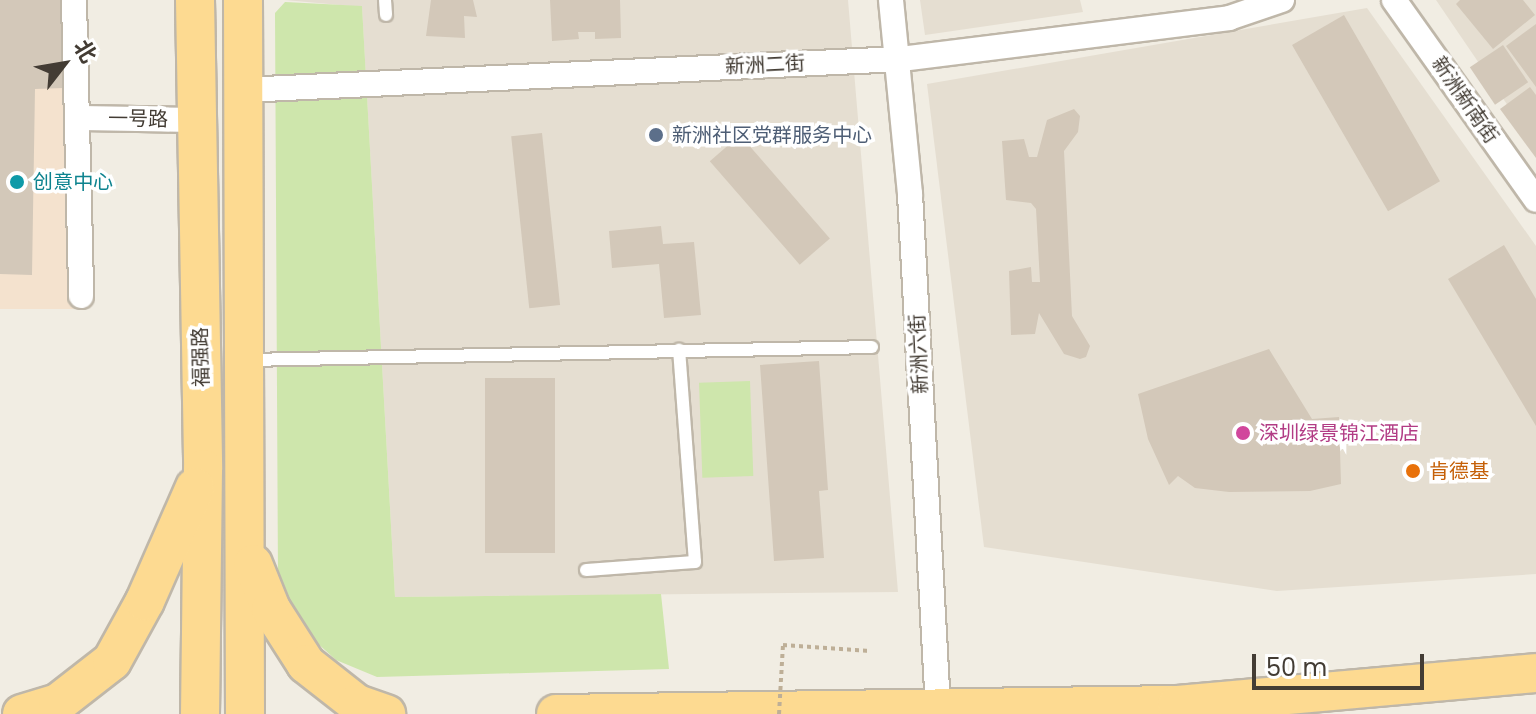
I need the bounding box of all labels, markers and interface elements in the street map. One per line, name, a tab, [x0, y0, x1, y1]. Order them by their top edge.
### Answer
north arrow	[24, 24, 104, 104]
text: 北	[66, 34, 104, 69]
street label: 新洲二街	[724, 51, 806, 79]
street label: 新洲新南街	[1426, 52, 1504, 148]
street label: 一号路	[108, 106, 168, 132]
place label: 新洲社区党群服务中心	[672, 123, 872, 147]
marker: 新洲社区党群服务中心	[647, 126, 665, 144]
place label: 创意中心	[33, 170, 113, 194]
marker: 创意中心	[8, 173, 26, 191]
street label: 新洲六街	[905, 313, 933, 395]
street label: 福强路	[188, 327, 214, 387]
place label: 深圳绿景锦江酒店	[1259, 421, 1419, 445]
marker: 深圳绿景锦江酒店	[1234, 424, 1252, 442]
place label: 肯德基	[1429, 459, 1489, 483]
marker: 肯德基	[1404, 462, 1422, 480]
scale bar	[1256, 638, 1428, 688]
text: 50 m	[1266, 651, 1327, 684]

